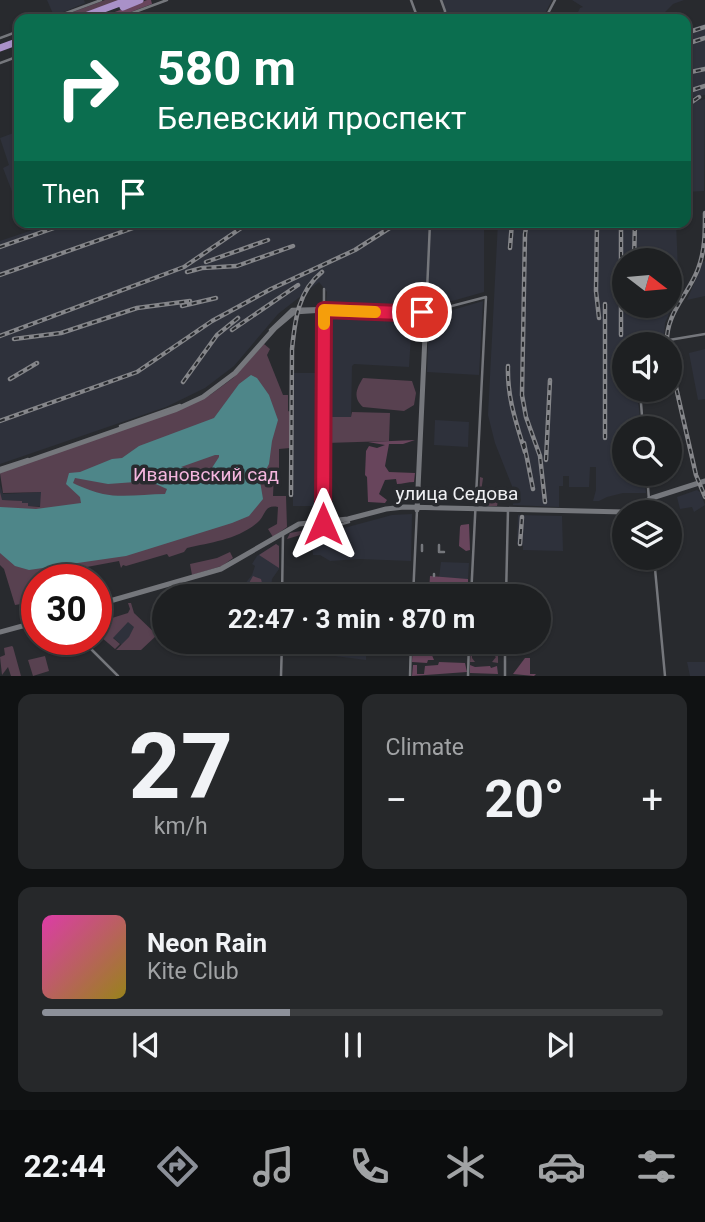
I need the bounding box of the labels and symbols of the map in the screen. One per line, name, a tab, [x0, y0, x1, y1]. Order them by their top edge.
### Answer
north arrow	[612, 248, 682, 318]
pin	[392, 282, 452, 342]
park label: Ивановский сад	[133, 463, 279, 486]
street label: улица Седова	[396, 482, 518, 505]
position arrow	[286, 487, 360, 561]
speed limit sign: 30	[21, 564, 112, 655]

